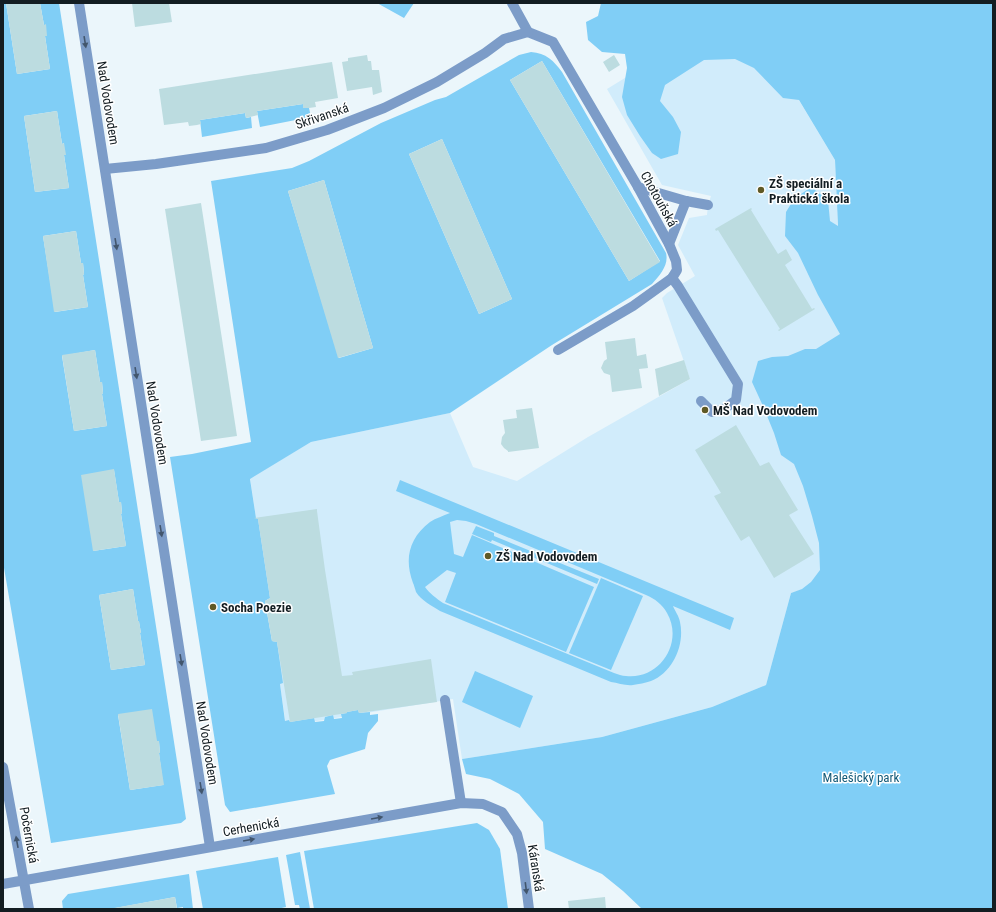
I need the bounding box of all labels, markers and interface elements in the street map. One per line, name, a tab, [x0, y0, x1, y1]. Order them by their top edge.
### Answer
one-way arrow	[82, 35, 88, 48]
street label: Nad Vodovodem	[94, 60, 122, 146]
street label: Skřivanská	[293, 100, 351, 132]
street label: Chotouňská	[638, 169, 680, 229]
place label: ZŠ speciální a Praktická škola	[769, 176, 849, 206]
marker: ZŠ speciální a Praktická škola	[756, 185, 766, 195]
one-way arrow	[113, 238, 119, 250]
one-way arrow	[133, 367, 139, 379]
street label: Nad Vodovodem	[143, 380, 171, 466]
place label: MŠ Nad Vodovodem	[713, 403, 817, 418]
marker: MŠ Nad Vodovodem	[700, 405, 710, 415]
one-way arrow	[158, 525, 164, 538]
place label: ZŠ Nad Vodovodem	[496, 549, 597, 564]
marker: ZŠ Nad Vodovodem	[483, 551, 493, 561]
place label: Socha Poezie	[221, 600, 291, 615]
marker: Socha Poezie	[208, 602, 218, 612]
one-way arrow	[178, 654, 184, 666]
street label: Nad Vodovodem	[193, 700, 221, 786]
park label: Malešický park	[823, 770, 900, 785]
one-way arrow	[198, 782, 204, 794]
street label: Počernická	[17, 806, 41, 864]
street label: Cerhenická	[222, 815, 280, 839]
one-way arrow	[370, 815, 383, 821]
one-way arrow	[13, 836, 19, 848]
one-way arrow	[242, 837, 255, 843]
street label: Káranská	[525, 843, 547, 893]
one-way arrow	[523, 882, 529, 894]

